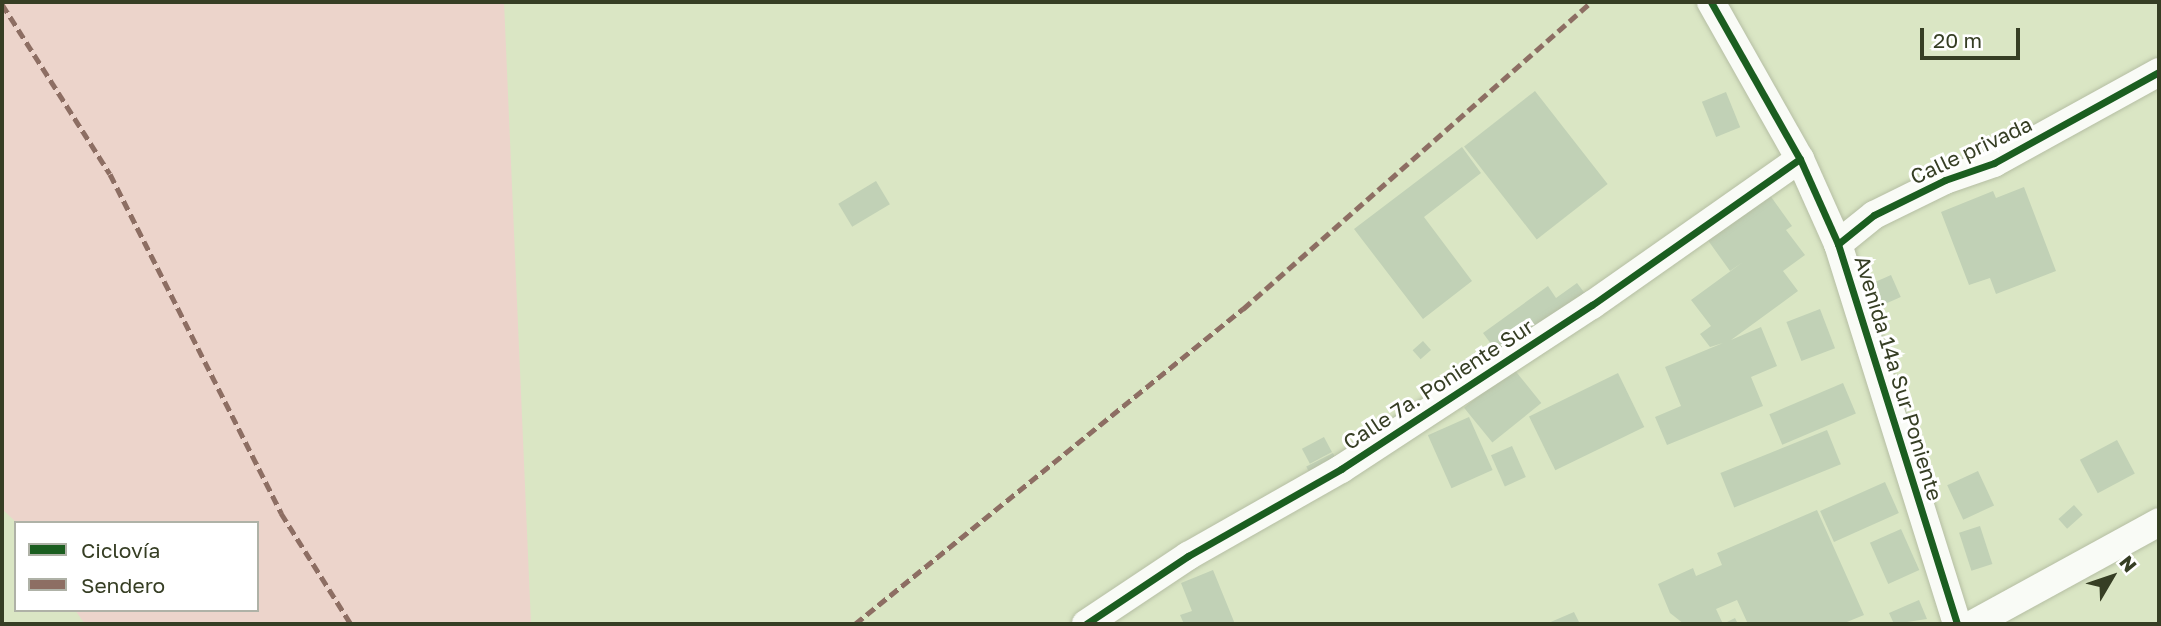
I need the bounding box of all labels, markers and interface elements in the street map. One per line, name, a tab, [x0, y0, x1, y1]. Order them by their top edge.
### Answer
scale bar	[1923, 14, 2023, 58]
text: 20 m	[1933, 27, 1982, 53]
street label: Calle privada	[1906, 111, 2036, 189]
street label: Avenida 14a Sur Poniente	[1850, 253, 1948, 503]
street label: Calle 7a. Poniente Sur	[1338, 313, 1538, 455]
legend	[14, 521, 259, 612]
text: Ciclovía	[81, 537, 160, 563]
north arrow	[2077, 542, 2147, 612]
text: N	[2115, 551, 2142, 576]
text: Sendero	[81, 572, 165, 598]

